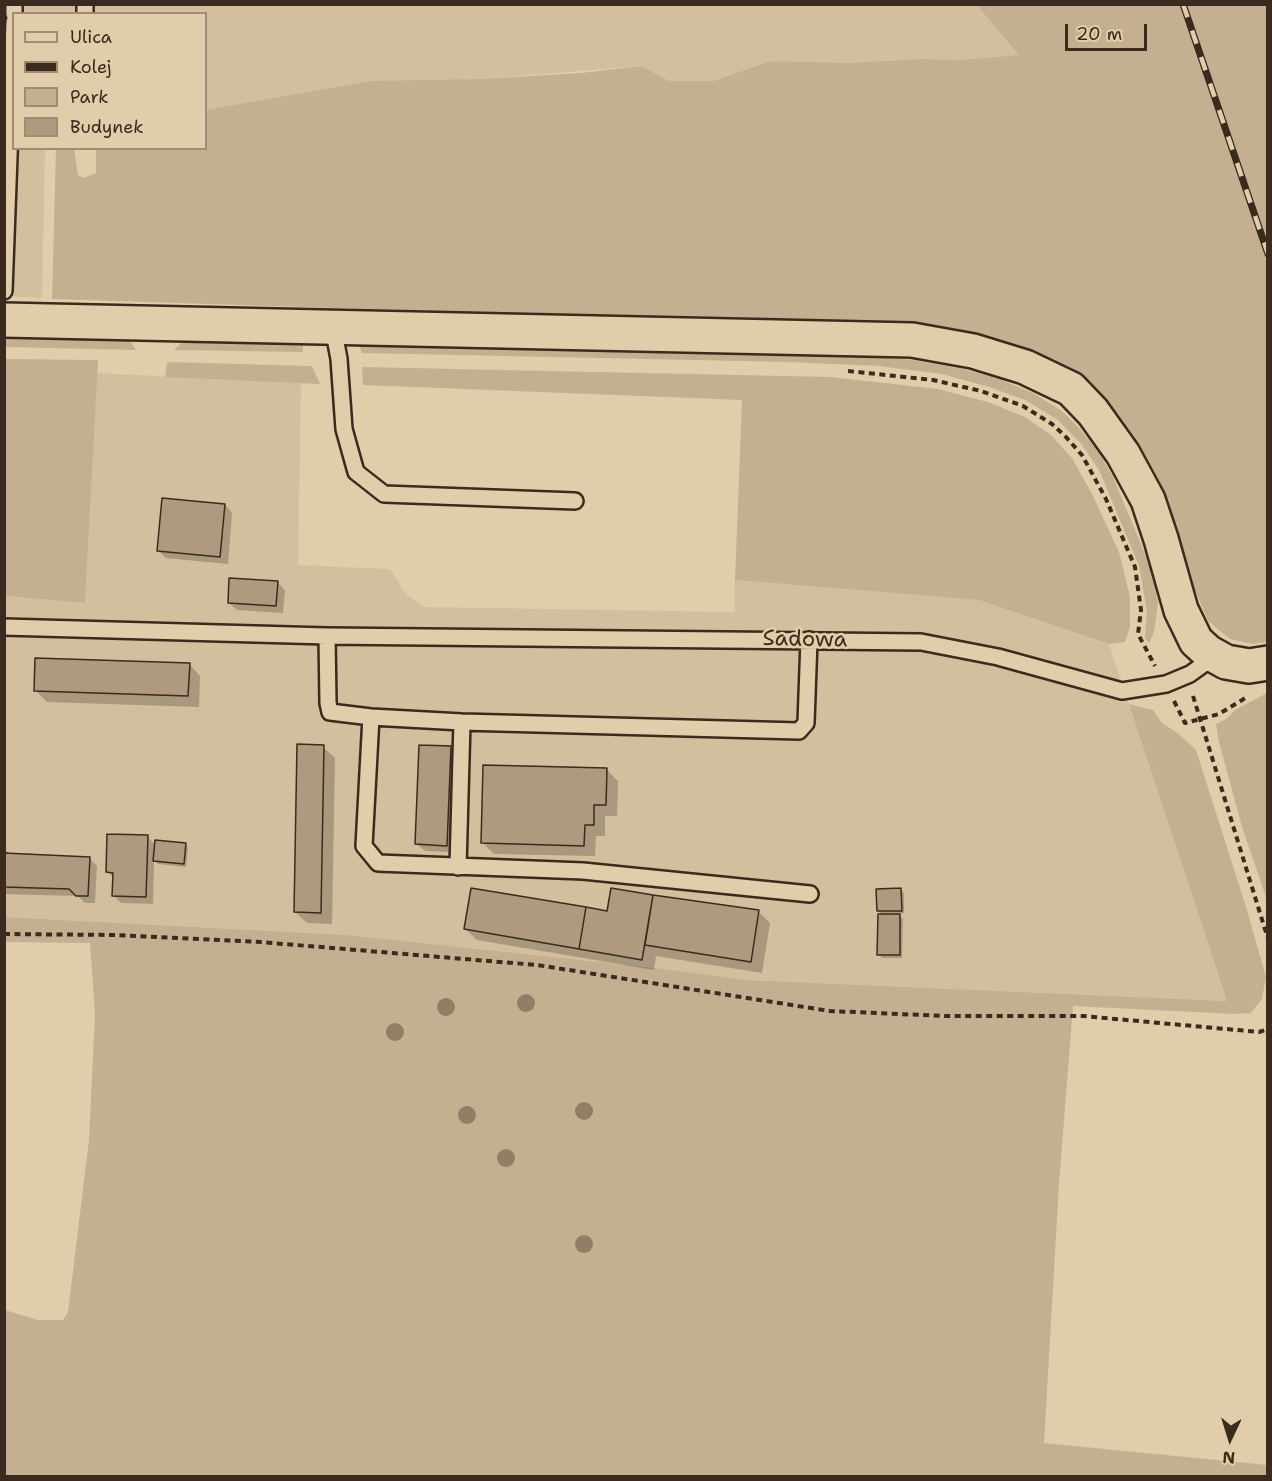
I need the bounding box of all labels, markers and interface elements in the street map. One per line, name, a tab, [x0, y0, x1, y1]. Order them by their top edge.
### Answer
legend	[12, 12, 207, 150]
scale bar	[1068, 12, 1150, 50]
text: 20 m	[1076, 22, 1122, 46]
text: Ulica	[70, 25, 112, 49]
text: Kolej	[70, 55, 112, 79]
text: Park	[70, 85, 109, 109]
text: Budynek	[70, 115, 144, 139]
street label: Sadowa	[762, 626, 848, 654]
north arrow	[1200, 1409, 1260, 1469]
text: N	[1222, 1447, 1236, 1468]

